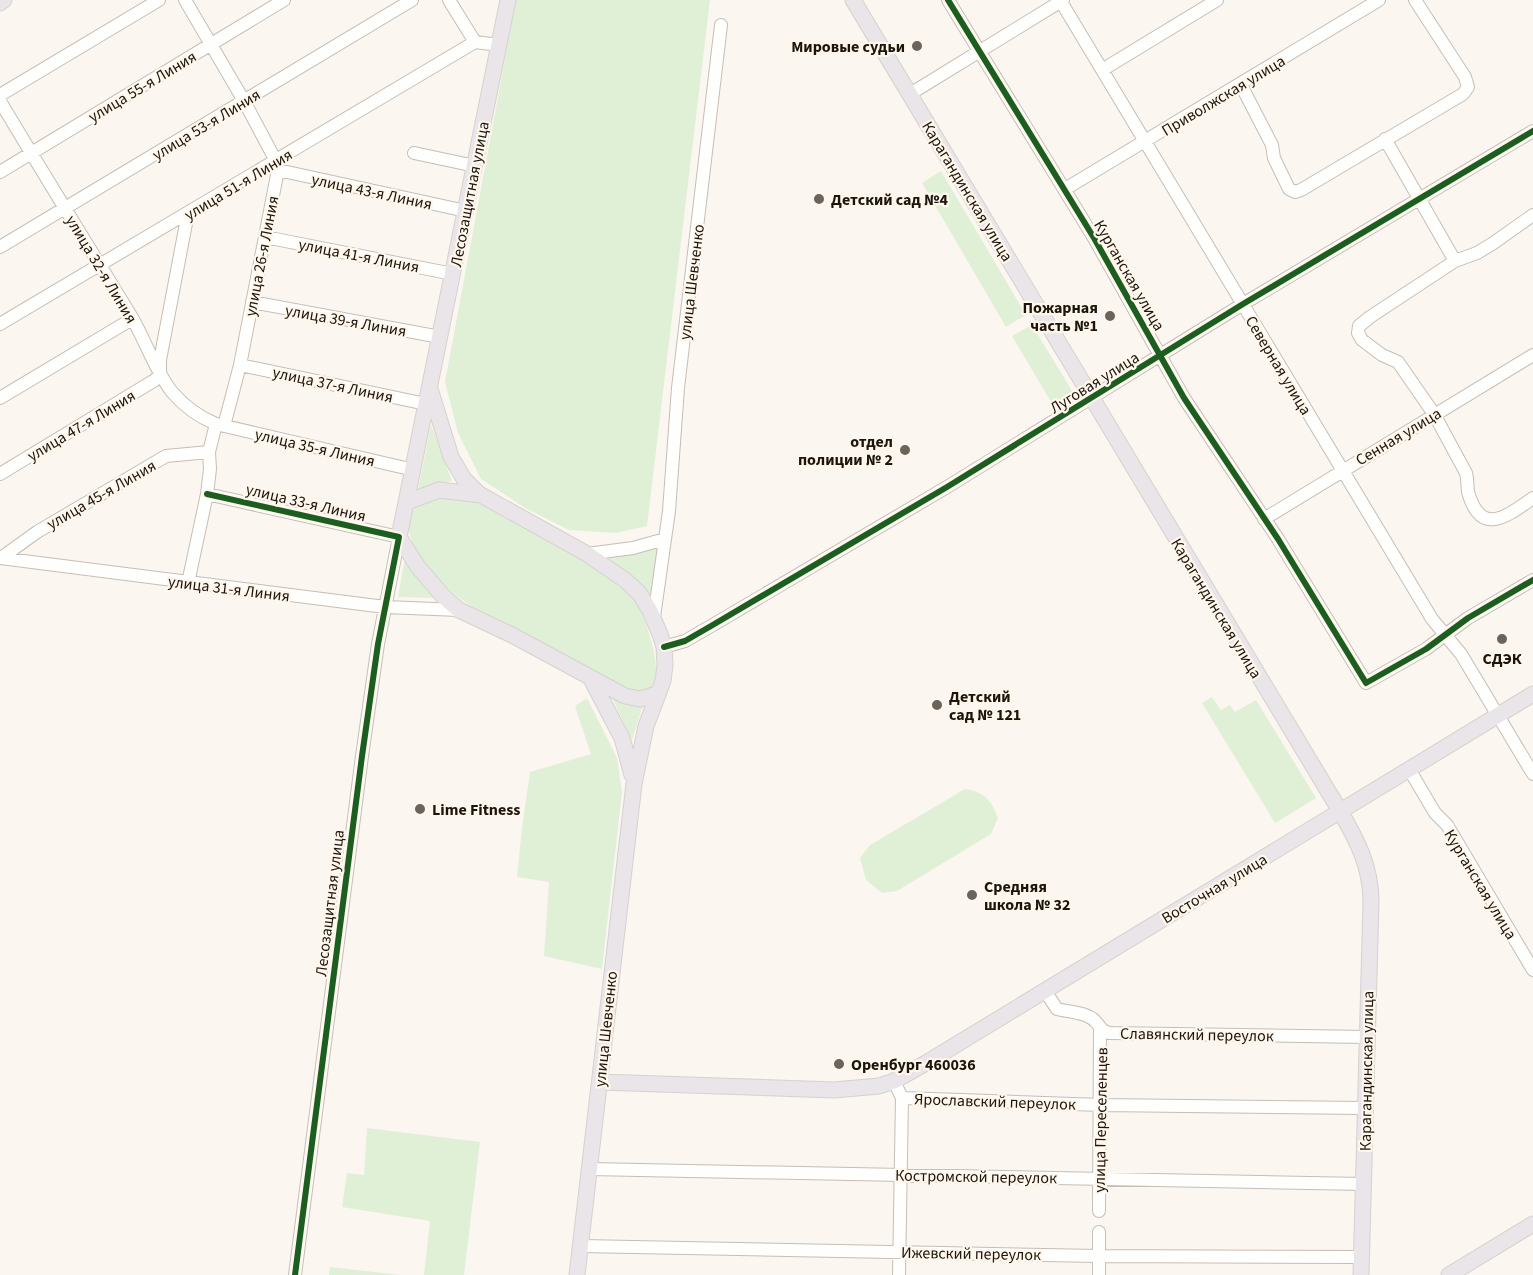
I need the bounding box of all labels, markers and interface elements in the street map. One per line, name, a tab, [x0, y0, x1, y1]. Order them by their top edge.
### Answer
place label: Мировые судьи	[791, 36, 905, 58]
marker: Мировые судьи	[910, 39, 924, 53]
street label: улица 55-я Линия	[84, 46, 201, 128]
street label: Приволжская улица	[1158, 50, 1290, 142]
street label: улица 53-я Линия	[148, 84, 265, 166]
street label: Карагандинская улица	[916, 117, 1018, 266]
street label: Лесозащитная улица	[445, 120, 495, 269]
street label: улица 51-я Линия	[180, 144, 297, 226]
street label: улица 43-я Линия	[309, 168, 434, 215]
place label: Детский сад №4	[831, 189, 949, 211]
marker: Детский сад №4	[812, 192, 826, 206]
street label: улица 26-я Линия	[239, 194, 284, 319]
street label: улица 32-я Линия	[60, 211, 142, 328]
street label: Курганская улица	[1088, 216, 1170, 335]
street label: улица Шевченко	[674, 223, 710, 341]
street label: улица 41-я Линия	[296, 233, 421, 278]
place label: Пожарная часть №1	[1022, 297, 1098, 337]
street label: улица 39-я Линия	[283, 299, 408, 342]
marker: Пожарная часть №1	[1103, 309, 1117, 323]
street label: Северная улица	[1240, 312, 1317, 419]
street label: Луговая улица	[1046, 347, 1143, 419]
street label: улица 37-я Линия	[270, 361, 395, 408]
street label: улица 47-я Линия	[23, 385, 140, 467]
street label: Сенная улица	[1351, 403, 1446, 471]
street label: улица 35-я Линия	[253, 423, 377, 472]
place label: отдел полиции № 2	[798, 431, 893, 471]
marker: отдел полиции № 2	[898, 443, 912, 457]
street label: улица 45-я Линия	[43, 455, 160, 535]
street label: улица 33-я Линия	[244, 478, 368, 527]
street label: Карагандинская улица	[1165, 534, 1267, 683]
street label: улица 31-я Линия	[167, 571, 291, 607]
marker: СДЭК	[1495, 632, 1509, 646]
place label: СДЭК	[1482, 648, 1522, 670]
place label: Детский сад № 121	[949, 686, 1021, 726]
marker: Детский сад № 121	[930, 698, 944, 712]
place label: Lime Fitness	[432, 799, 520, 821]
marker: Lime Fitness	[413, 802, 427, 816]
street label: Курганская улица	[1439, 825, 1522, 944]
street label: Лесозащитная улица	[310, 828, 350, 978]
street label: Восточная улица	[1158, 849, 1271, 929]
place label: Средняя школа № 32	[984, 876, 1070, 916]
marker: Средняя школа № 32	[965, 888, 979, 902]
street label: улица Шевченко	[589, 970, 623, 1088]
street label: Карагандинская улица	[1355, 991, 1379, 1151]
street label: Славянский переулок	[1120, 1023, 1274, 1047]
street label: улица Переселенцев	[1089, 1047, 1113, 1193]
place label: Оренбург 460036	[851, 1054, 976, 1076]
marker: Оренбург 460036	[832, 1057, 846, 1071]
street label: Ярославский переулок	[914, 1088, 1076, 1116]
street label: Костромской переулок	[895, 1165, 1057, 1189]
street label: Ижевский переулок	[901, 1242, 1041, 1266]

